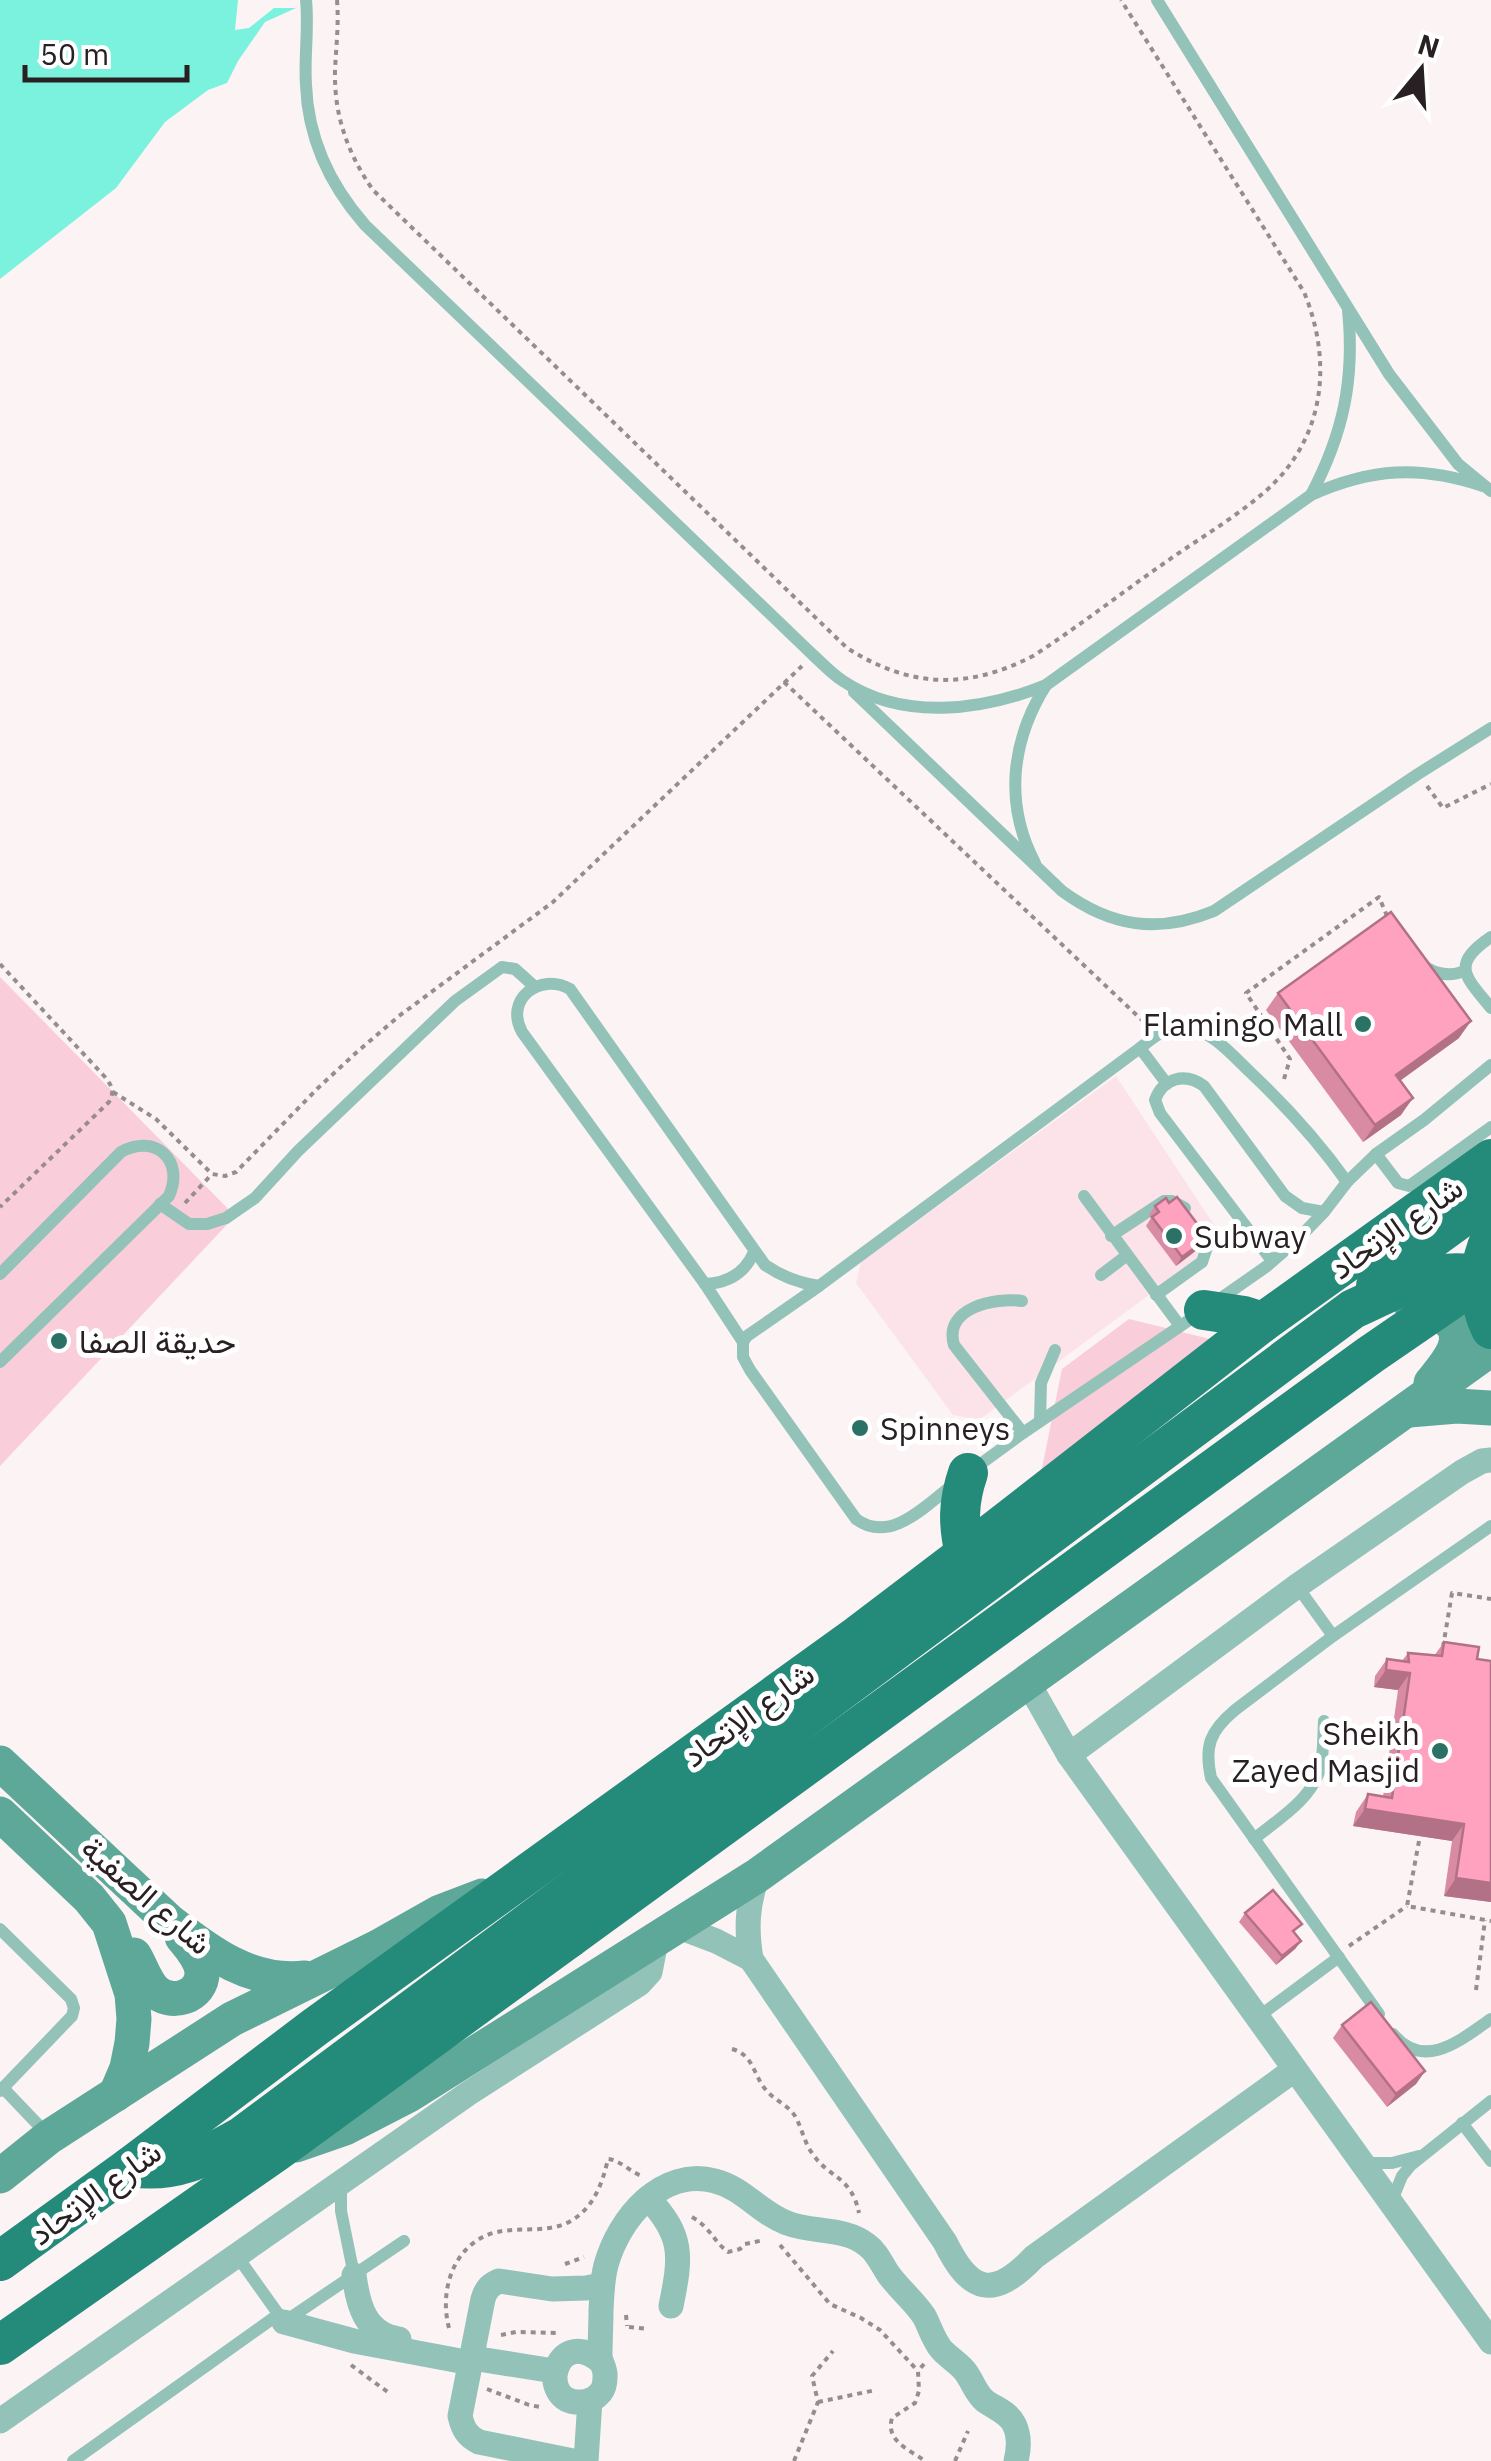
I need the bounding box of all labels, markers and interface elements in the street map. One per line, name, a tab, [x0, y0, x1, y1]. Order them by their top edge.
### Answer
scale bar	[25, 20, 188, 82]
north arrow	[1371, 20, 1471, 120]
text: N	[1414, 25, 1444, 66]
text: 50 m	[40, 34, 109, 73]
place label: Flamingo Mall	[1143, 1003, 1343, 1045]
marker: Flamingo Mall	[1352, 1013, 1374, 1035]
street label: شارع الإتحاد	[1321, 1166, 1472, 1290]
place label: Subway	[1194, 1215, 1306, 1257]
marker: Subway	[1163, 1225, 1185, 1247]
place label: حديقة الصفا	[79, 1320, 236, 1362]
marker: حديقة الصفا	[48, 1330, 70, 1352]
place label: Spinneys	[880, 1407, 1010, 1449]
marker: Spinneys	[849, 1417, 871, 1439]
street label: شارع الإتحاد	[674, 1652, 823, 1778]
place label: Sheikh Zayed Masjid	[1232, 1712, 1420, 1791]
marker: Sheikh Zayed Masjid	[1429, 1740, 1451, 1762]
street label: شارع الصفية	[71, 1827, 221, 1965]
street label: شارع الإتحاد	[21, 2130, 170, 2256]

